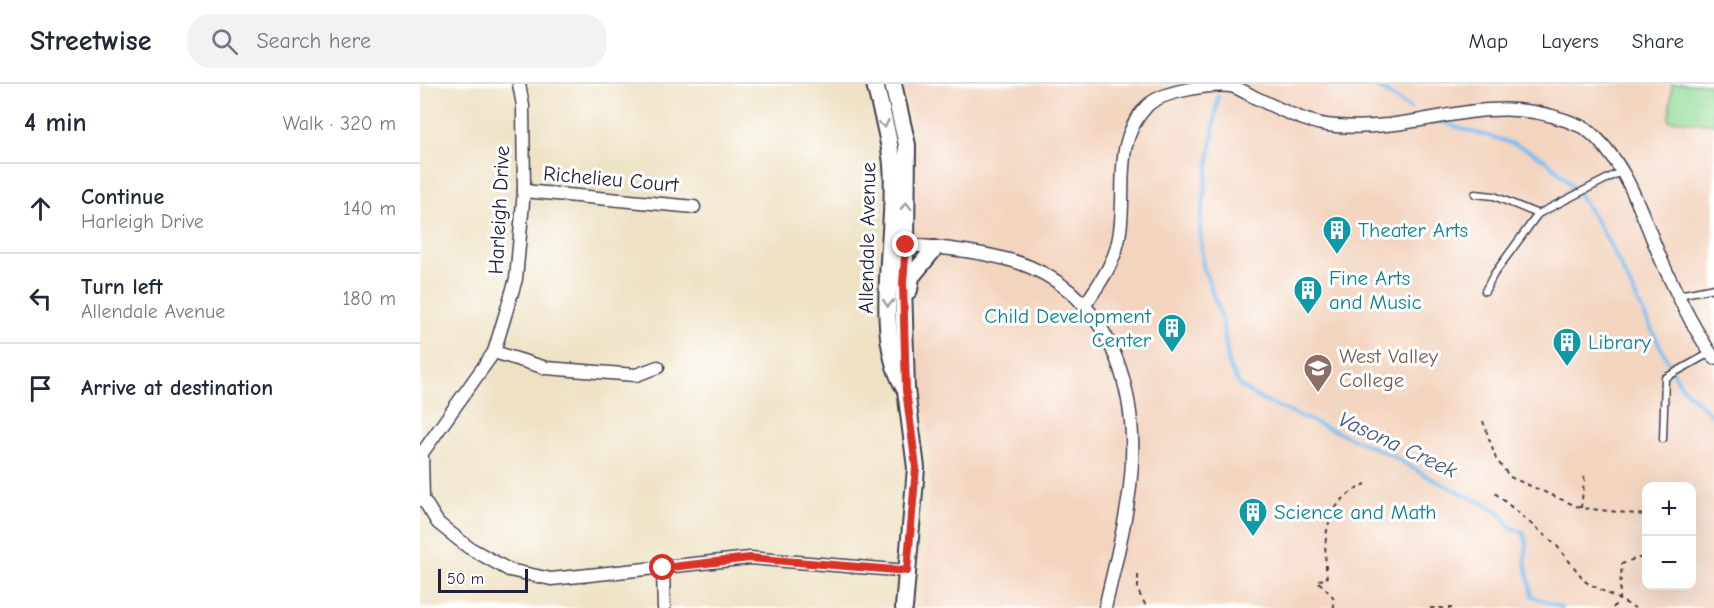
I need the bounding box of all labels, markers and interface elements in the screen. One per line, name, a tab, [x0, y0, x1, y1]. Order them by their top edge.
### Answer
search box	[187, 14, 607, 68]
text: Streetwise	[30, 25, 151, 57]
icon: search	[208, 25, 241, 58]
text: Search here	[256, 28, 371, 54]
text: Map	[1469, 29, 1508, 53]
text: Layers	[1541, 29, 1599, 53]
text: Share	[1632, 29, 1684, 53]
text: 4 min	[24, 108, 87, 138]
text: Walk · 320 m	[283, 112, 396, 135]
one-way arrow	[877, 119, 890, 129]
street label: Harleigh Drive	[484, 145, 514, 275]
street label: Richelieu Court	[542, 161, 681, 197]
street label: Allendale Avenue	[854, 162, 880, 314]
text: Continue	[81, 184, 164, 210]
icon: ahead	[24, 192, 57, 225]
text: 140 m	[343, 197, 396, 220]
one-way arrow	[900, 201, 912, 210]
text: Harleigh Drive	[81, 210, 204, 233]
building icon: Theater Arts	[1321, 214, 1353, 256]
place label: Theater Arts	[1358, 218, 1468, 242]
route end	[892, 231, 918, 257]
place label: Fine Arts and Music	[1329, 266, 1422, 314]
text: Turn left	[81, 274, 163, 300]
building icon: Fine Arts and Music	[1292, 274, 1324, 316]
icon: left	[24, 282, 57, 315]
text: 180 m	[342, 287, 396, 310]
one-way arrow	[881, 298, 894, 307]
text: Allendale Avenue	[81, 300, 225, 323]
place label: Child Development Center	[984, 304, 1152, 352]
building icon: Child Development Center	[1156, 312, 1188, 354]
building icon: Library	[1551, 326, 1583, 368]
place label: Library	[1588, 330, 1652, 354]
place label: West Valley College	[1339, 344, 1439, 392]
school or university icon: West Valley College	[1302, 352, 1334, 394]
icon: arrive	[24, 372, 57, 405]
text: Arrive at destination	[81, 375, 273, 401]
water label: Vasona Creek	[1334, 406, 1461, 484]
map controls	[1642, 482, 1696, 590]
button: +	[1642, 482, 1696, 536]
building icon: Science and Math	[1237, 496, 1269, 538]
place label: Science and Math	[1274, 500, 1437, 524]
button: −	[1642, 536, 1696, 590]
route start	[649, 554, 675, 580]
scale bar	[438, 566, 528, 594]
text: 50 m	[447, 570, 484, 588]

